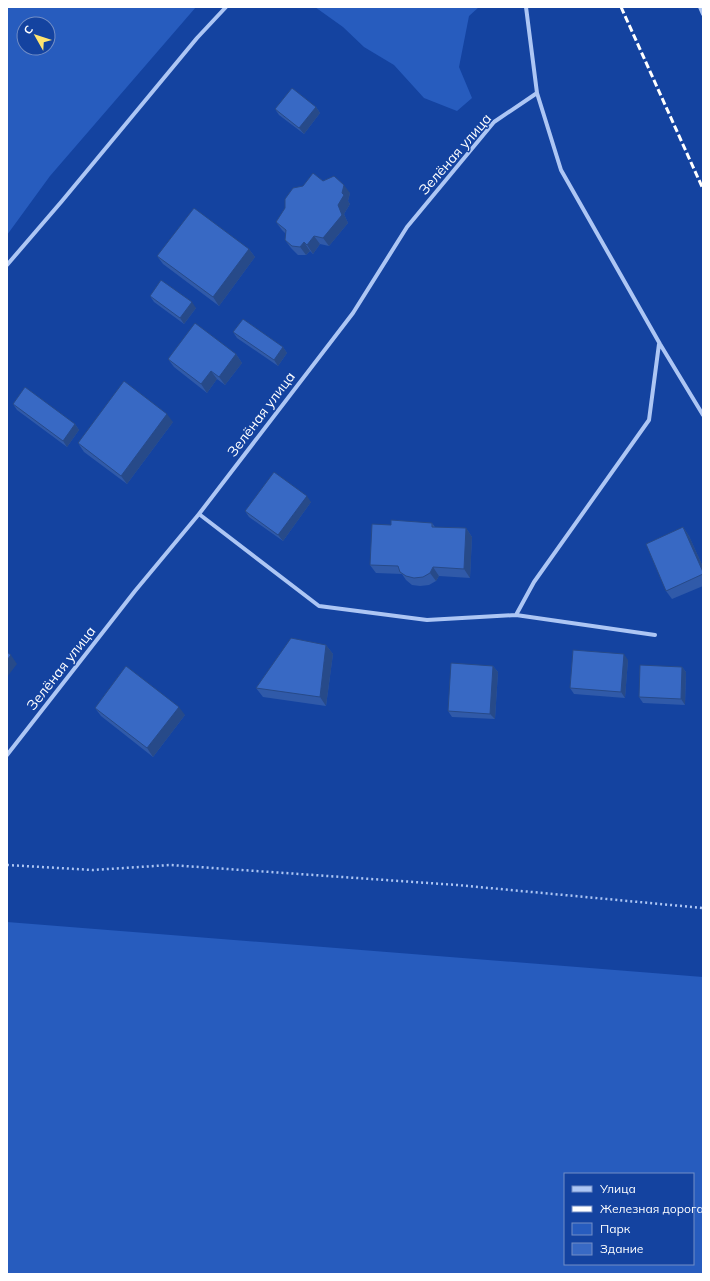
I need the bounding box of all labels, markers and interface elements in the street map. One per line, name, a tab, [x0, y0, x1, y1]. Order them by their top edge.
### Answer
north arrow	[16, 16, 56, 56]
text: С	[20, 22, 36, 37]
street label: Зелёная улица	[415, 110, 495, 198]
street label: Зелёная улица	[223, 368, 299, 460]
street label: Зелёная улица	[23, 622, 99, 714]
legend	[564, 1173, 694, 1265]
text: Улица	[599, 1181, 636, 1196]
text: Железная дорога	[600, 1201, 704, 1216]
text: Парк	[600, 1221, 631, 1236]
text: Здание	[600, 1241, 644, 1256]

